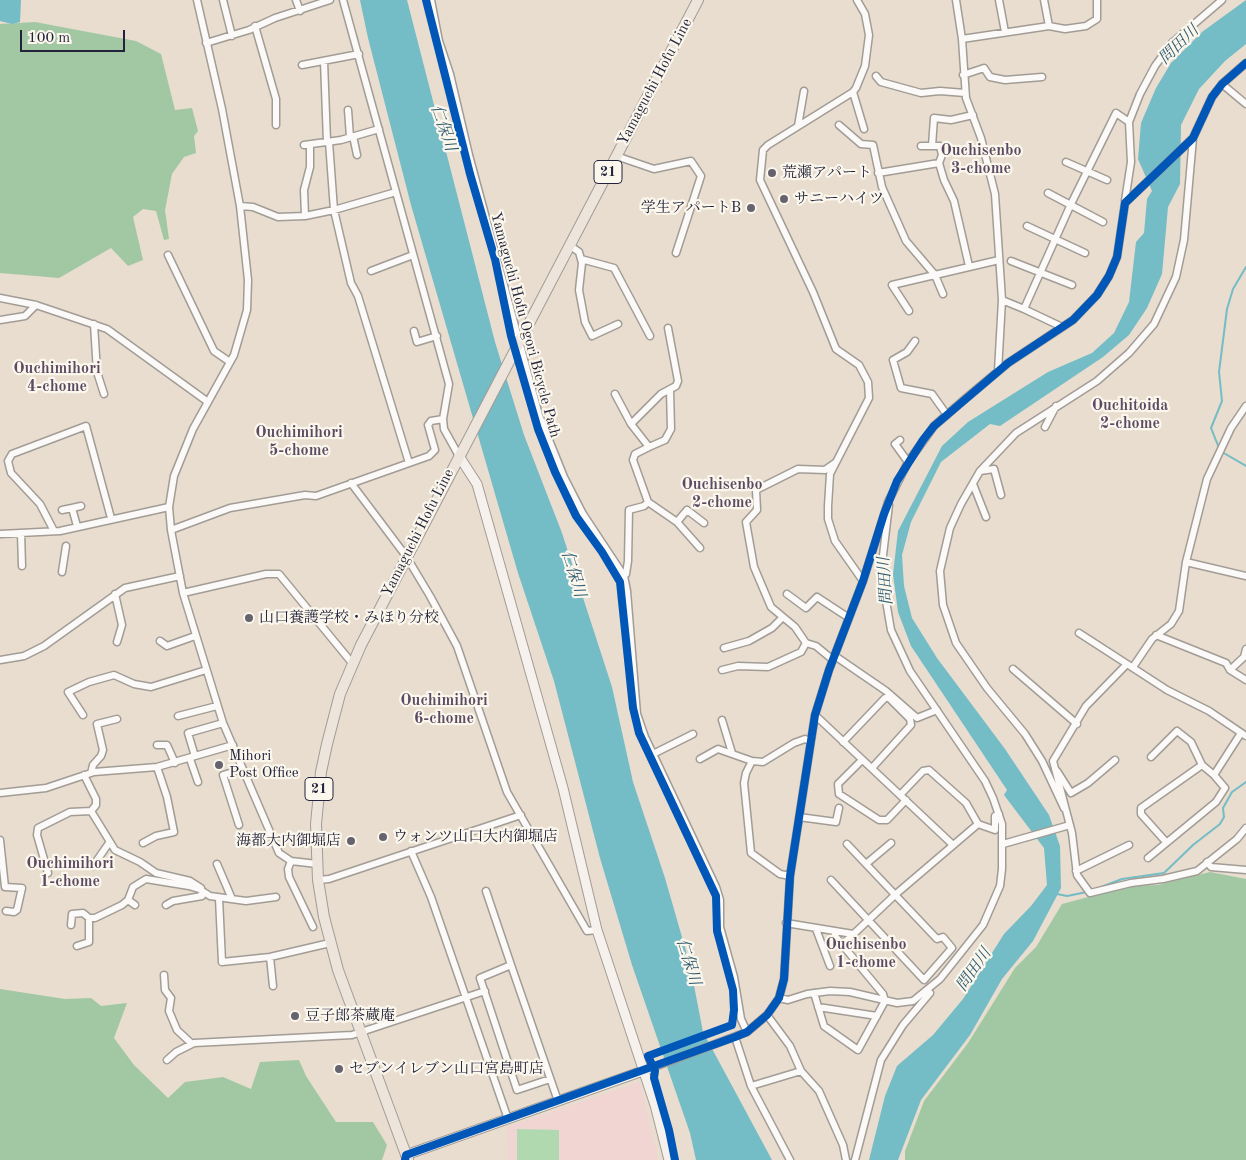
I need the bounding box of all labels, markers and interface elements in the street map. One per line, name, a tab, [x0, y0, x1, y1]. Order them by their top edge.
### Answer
street label: Yamaguchi Hofu Line	[614, 15, 696, 149]
scale bar	[22, 20, 128, 52]
water label: 問田川	[1155, 21, 1203, 69]
text: 100 m	[28, 31, 70, 46]
water label: 仁保川	[426, 102, 460, 154]
district label: Ouchisenbo 3-chome	[940, 141, 1022, 179]
road number: 21	[594, 160, 622, 183]
place label: 荒瀬アパート	[782, 164, 872, 182]
marker: 荒瀬アパート	[766, 167, 778, 179]
place label: サニーハイツ	[794, 190, 884, 208]
marker: サニーハイツ	[778, 193, 790, 205]
place label: 学生アパートB	[641, 199, 741, 217]
marker: 学生アパートB	[745, 202, 757, 214]
street label: Yamaguchi Hofu Ogori Bicycle Path	[486, 210, 564, 440]
district label: Ouchimihori 4-chome	[13, 359, 101, 397]
district label: Ouchitoida 2-chome	[1092, 396, 1168, 434]
district label: Ouchimihori 5-chome	[255, 423, 343, 461]
street label: Yamaguchi Hofu Line	[378, 466, 458, 600]
district label: Ouchisenbo 2-chome	[681, 475, 763, 513]
water label: 仁保川	[557, 548, 589, 600]
water label: 問田川	[875, 556, 897, 606]
place label: 山口養護学校・みほり分校	[259, 609, 439, 627]
marker: 山口養護学校・みほり分校	[243, 612, 255, 624]
district label: Ouchimihori 6-chome	[400, 691, 488, 729]
place label: Mihori Post Office	[229, 747, 299, 782]
marker: Mihori Post Office	[213, 759, 225, 771]
road number: 21	[305, 778, 333, 801]
place label: ウォンツ山口大内御堀店	[393, 828, 558, 846]
marker: ウォンツ山口大内御堀店	[377, 831, 389, 843]
place label: 海都大内御堀店	[236, 832, 341, 850]
marker: 海都大内御堀店	[345, 835, 357, 847]
district label: Ouchimihori 1-chome	[26, 854, 114, 892]
district label: Ouchisenbo 1-chome	[825, 935, 907, 973]
water label: 仁保川	[672, 936, 704, 988]
water label: 問田川	[952, 945, 996, 995]
place label: 豆子郎茶蔵庵	[305, 1007, 395, 1025]
marker: 豆子郎茶蔵庵	[289, 1010, 301, 1022]
place label: セブンイレブン山口宮島町店	[349, 1060, 544, 1078]
marker: セブンイレブン山口宮島町店	[333, 1063, 345, 1075]

